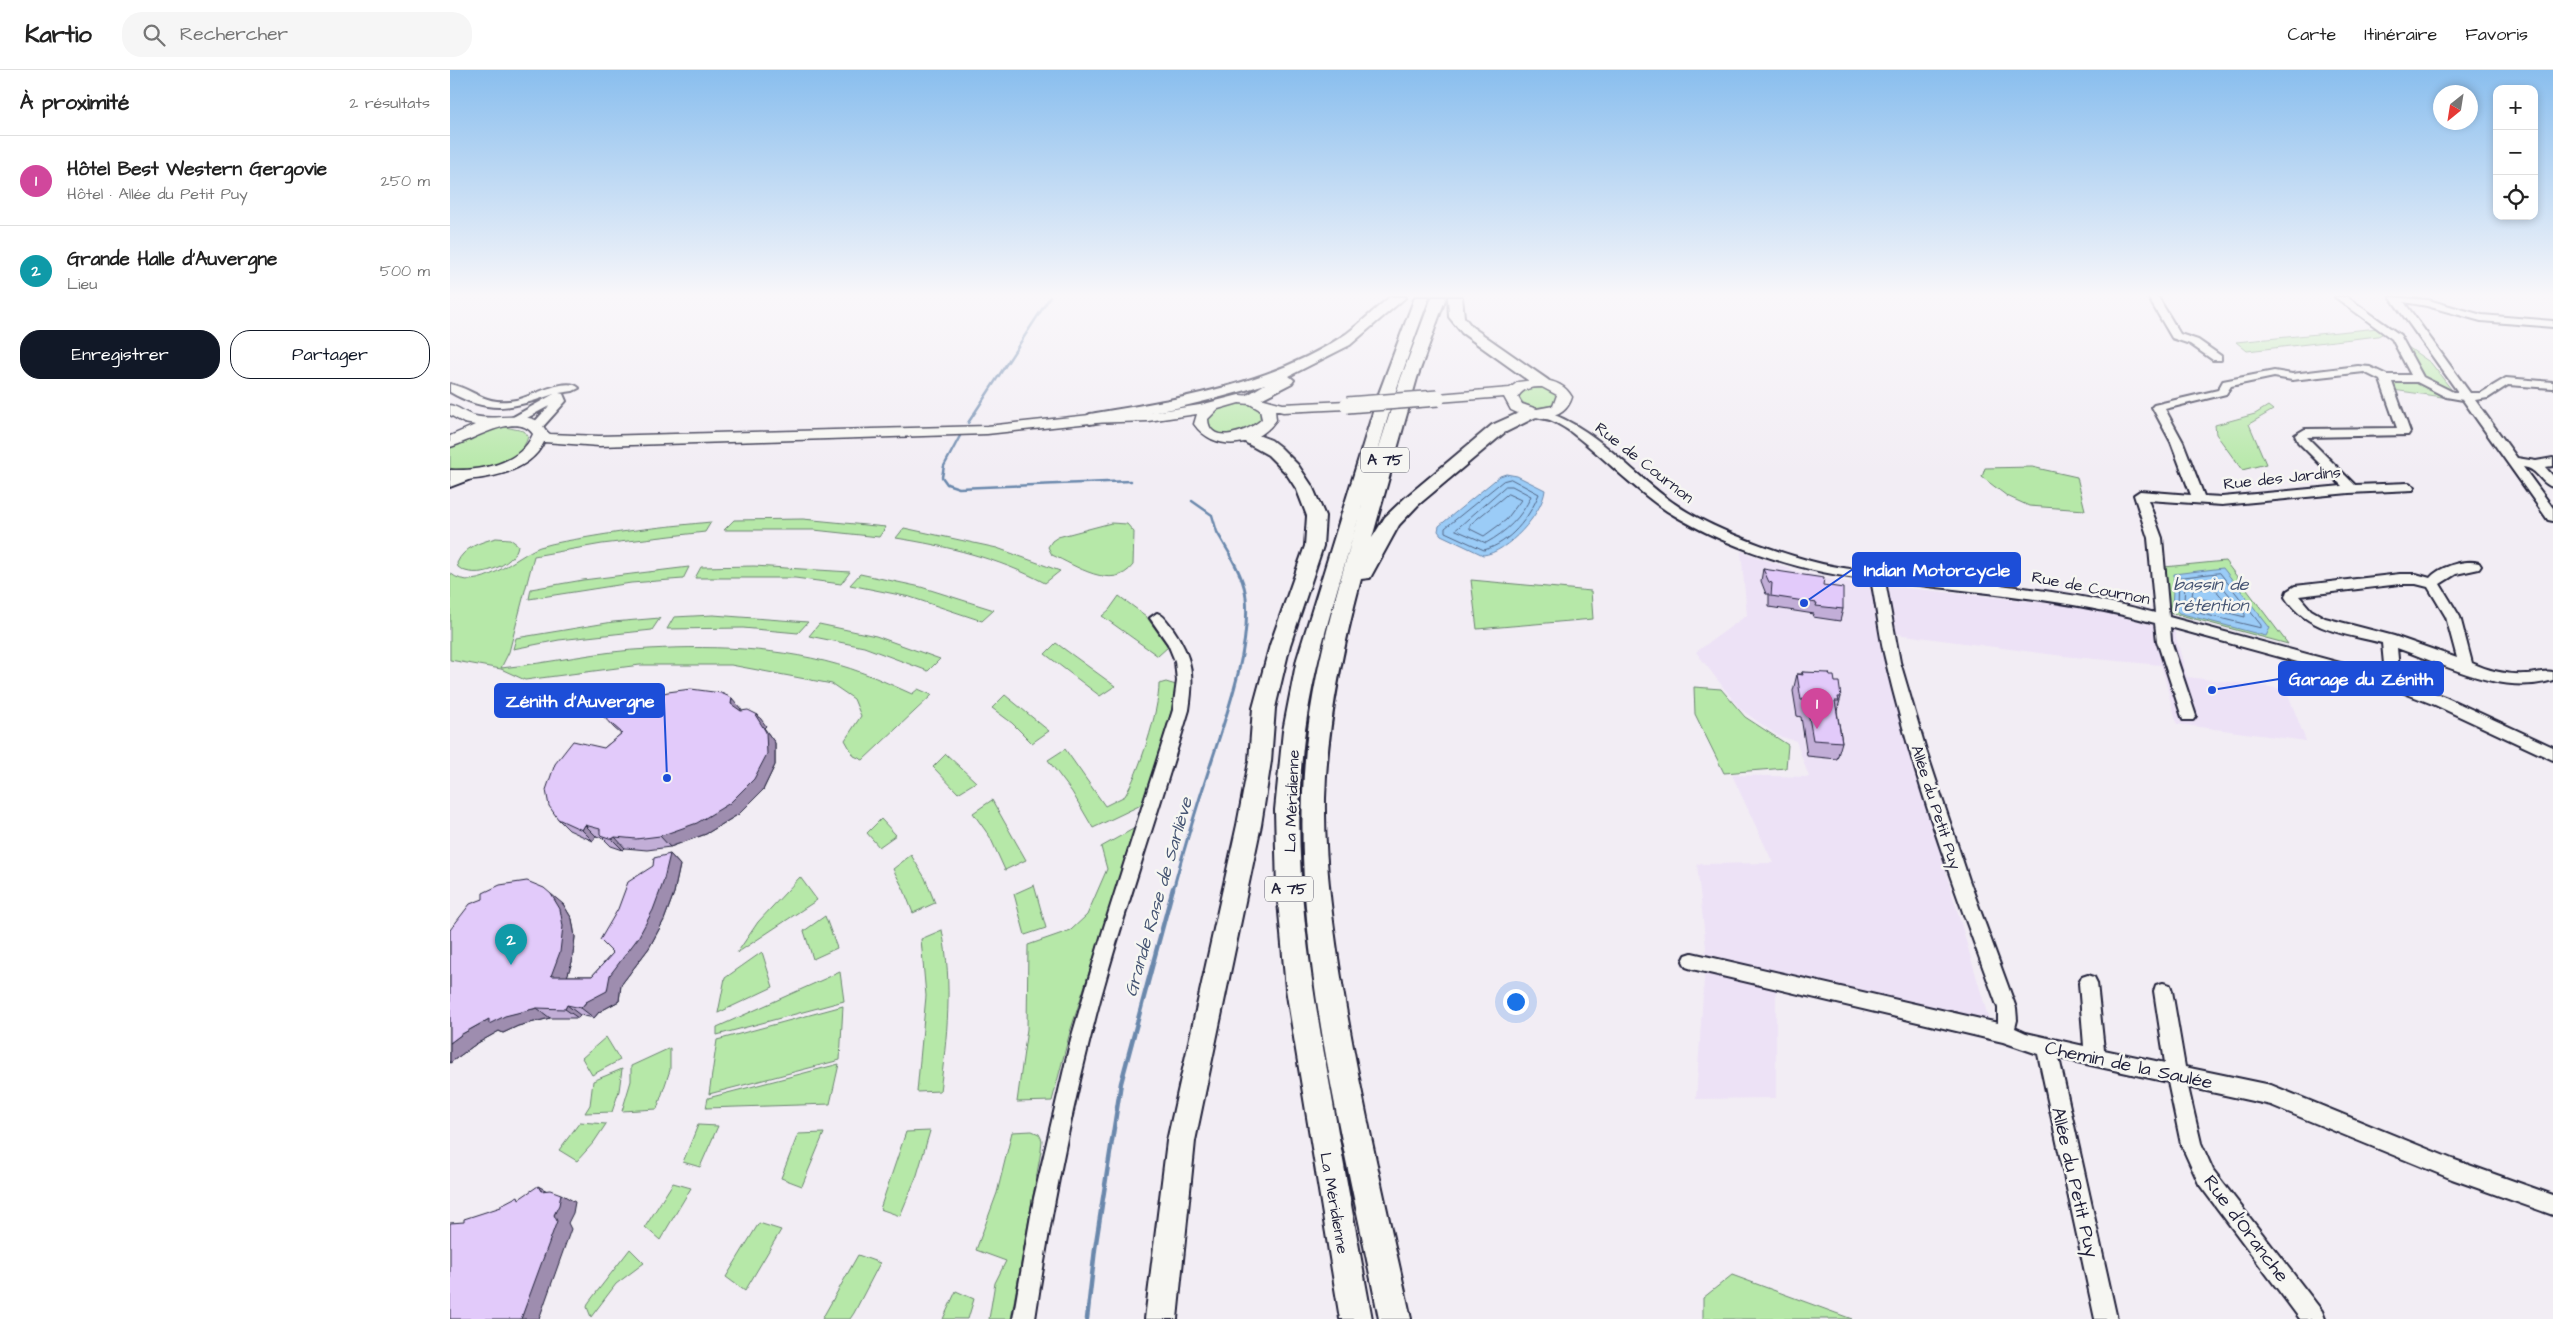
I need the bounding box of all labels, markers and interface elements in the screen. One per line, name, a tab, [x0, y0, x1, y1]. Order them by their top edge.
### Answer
search box	[122, 12, 472, 57]
text: Kartio	[25, 18, 92, 52]
icon: search	[140, 21, 168, 49]
text: Rechercher	[180, 21, 288, 48]
text: Carte	[2287, 22, 2336, 47]
text: Itinéraire	[2364, 22, 2437, 47]
text: Favoris	[2465, 22, 2528, 47]
north arrow	[2433, 85, 2478, 130]
map controls	[2493, 85, 2538, 220]
button: +	[2493, 85, 2538, 130]
text: À proximité	[20, 88, 129, 117]
text: 2 résultats	[349, 92, 430, 114]
button: −	[2493, 130, 2538, 175]
text: Hôtel Best Western Gergovie	[67, 156, 327, 183]
text: 1	[35, 170, 37, 192]
text: 250 m	[381, 170, 430, 192]
button: locate	[2493, 175, 2538, 220]
text: Hôtel · Allée du Petit Puy	[67, 183, 248, 205]
text: Grande Halle d'Auvergne	[67, 246, 277, 273]
text: 2	[31, 260, 41, 282]
text: 500 m	[380, 260, 430, 282]
text: Lieu	[67, 273, 97, 295]
button: Enregistrer	[20, 330, 220, 379]
button: Partager	[230, 330, 430, 379]
street label: Rue de Cournon	[1590, 417, 1698, 508]
road number: A 75	[1361, 448, 1409, 472]
street label: Rue des Jardins	[2222, 461, 2342, 495]
callout: Indian Motorcycle	[1853, 553, 2020, 586]
text: Indian Motorcycle	[1864, 558, 2011, 584]
street label: Rue de Cournon	[2030, 566, 2152, 610]
water label: bassin de rétention	[2173, 572, 2250, 618]
callout: Garage du Zénith	[2279, 662, 2443, 695]
text: Garage du Zénith	[2289, 667, 2434, 693]
callout: Zénith d'Auvergne	[495, 684, 664, 717]
pin: 1	[1801, 688, 1833, 729]
text: Zénith d'Auvergne	[506, 689, 655, 715]
street label: Allée du Petit Puy	[1905, 742, 1967, 873]
street label: La Méridienne	[1279, 749, 1305, 853]
water label: Grande Rase de Sarliève	[1118, 794, 1199, 1000]
road number: A 75	[1265, 876, 1313, 902]
pin: 2	[495, 924, 527, 965]
your location	[1503, 989, 1529, 1015]
street label: Chemin de la Saulée	[2042, 1034, 2215, 1096]
street label: Allée du Petit Puy	[2043, 1104, 2105, 1261]
street label: La Méridienne	[1314, 1151, 1354, 1256]
street label: Rue d'Oranche	[2197, 1170, 2295, 1288]

